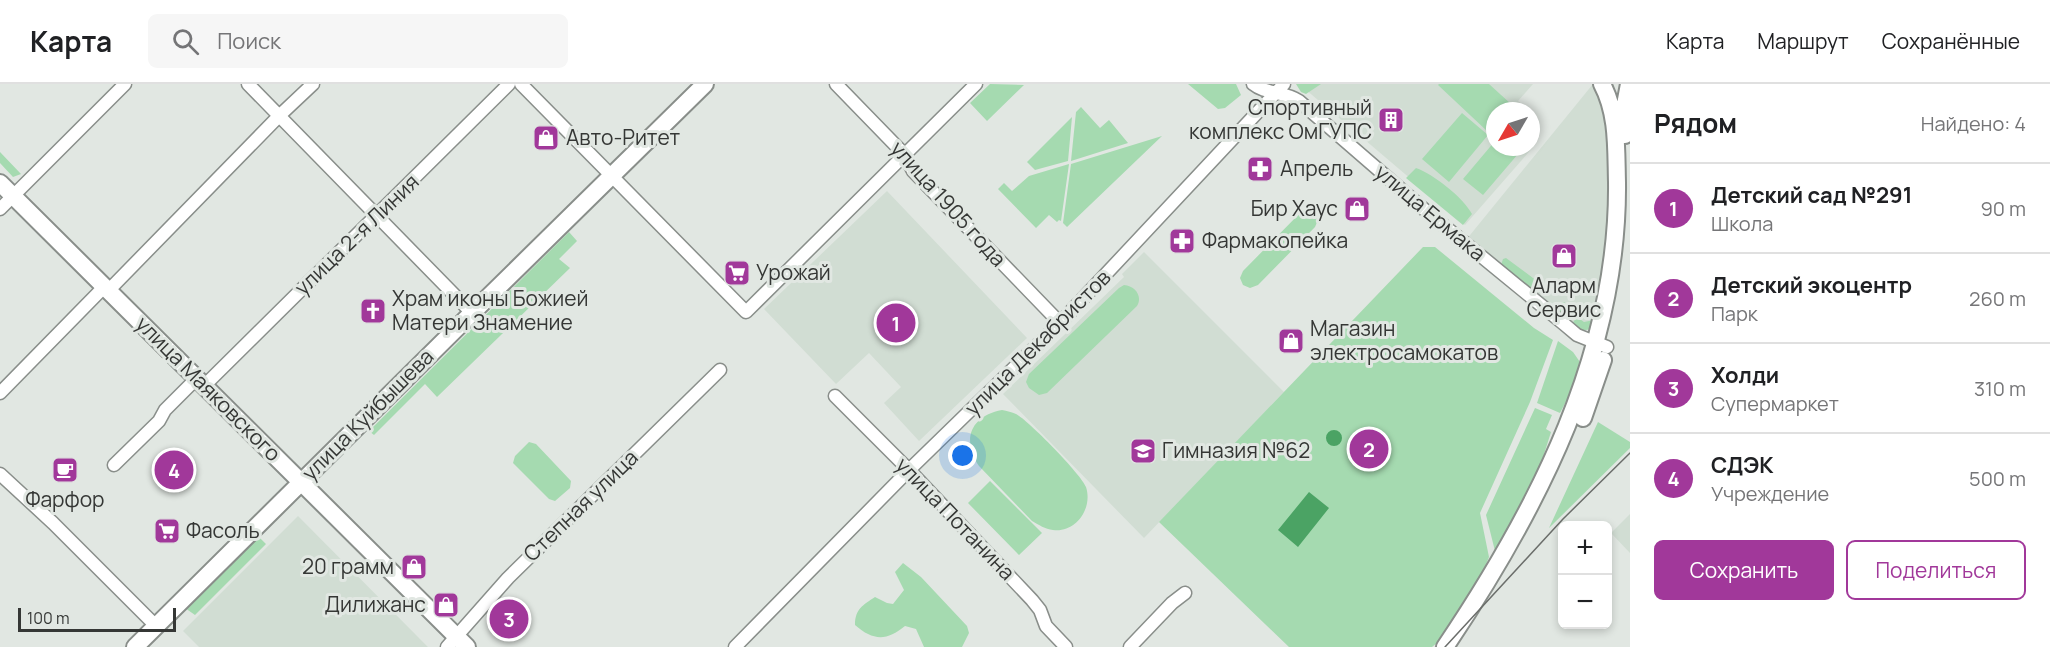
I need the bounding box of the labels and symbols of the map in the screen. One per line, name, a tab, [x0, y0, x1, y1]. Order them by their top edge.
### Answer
place label: Спортивный комплекс ОмГУПС	[1189, 93, 1372, 145]
north arrow	[1486, 102, 1540, 156]
building icon: Спортивный комплекс ОмГУПС	[1376, 105, 1406, 135]
shop icon: Авто-Ритет	[531, 123, 561, 153]
place label: Авто-Ритет	[566, 123, 681, 151]
street label: улица 1905 года	[885, 134, 1013, 272]
pharmacy icon: Апрель	[1245, 154, 1275, 184]
place label: Апрель	[1280, 154, 1353, 182]
street label: улица Ермака	[1369, 158, 1492, 267]
street label: улица 2-я Линия	[288, 168, 425, 301]
place label: Бир Хаус	[1251, 194, 1338, 222]
shop icon: Бир Хаус	[1342, 194, 1372, 224]
pharmacy icon: Фармакопейка	[1167, 226, 1197, 256]
place label: Фармакопейка	[1202, 226, 1348, 254]
shop icon: Аларм Сервис	[1549, 241, 1579, 271]
supermarket icon: Урожай	[722, 258, 752, 288]
place label: Урожай	[756, 258, 831, 286]
street label: улица Декабристов	[958, 263, 1116, 421]
place label: Аларм Сервис	[1527, 271, 1601, 323]
place label: Храм иконы Божией Матери Знамение	[392, 284, 589, 336]
church icon: Храм иконы Божией Матери Знамение	[358, 296, 388, 326]
pin: 1	[876, 300, 916, 346]
street label: улица Маяковского	[130, 310, 287, 467]
place label: Магазин электросамокатов	[1310, 314, 1498, 366]
shop icon: Магазин электросамокатов	[1276, 326, 1306, 356]
street label: улица Куйбышева	[295, 342, 439, 486]
pin: 2	[1350, 426, 1388, 472]
school or university icon: Гимназия №62	[1128, 436, 1158, 466]
place label: Гимназия №62	[1162, 436, 1310, 464]
your location	[948, 441, 977, 470]
street label: Степная улица	[517, 443, 644, 567]
pin: 4	[154, 448, 194, 492]
street label: улица Потанина	[890, 451, 1022, 586]
cafe icon: Фарфор	[50, 455, 80, 485]
place label: Фарфор	[26, 485, 105, 513]
supermarket icon: Фасоль	[152, 516, 182, 546]
place label: Фасоль	[186, 516, 260, 544]
place label: 20 грамм	[302, 552, 394, 580]
shop icon: 20 грамм	[399, 552, 429, 582]
place label: Дилижанс	[325, 590, 426, 618]
shop icon: Дилижанс	[431, 590, 461, 620]
pin: 3	[490, 596, 528, 642]
scale bar	[18, 605, 176, 632]

